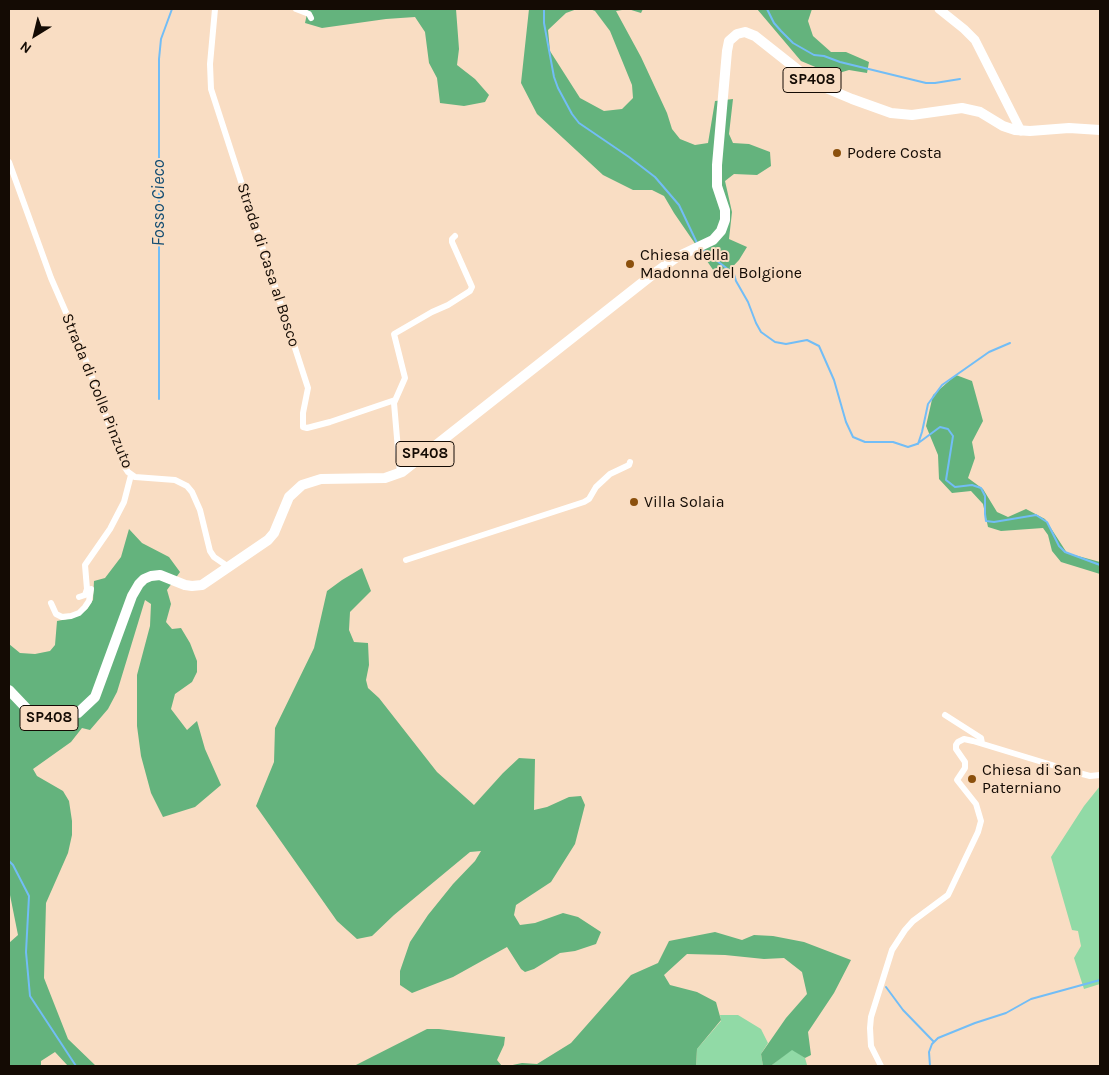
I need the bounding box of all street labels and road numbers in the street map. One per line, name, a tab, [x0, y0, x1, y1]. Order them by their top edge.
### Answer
road number: SP408	[783, 68, 841, 92]
street label: Strada di Casa al Bosco	[232, 181, 304, 349]
street label: Strada di Colle Pinzuto	[57, 311, 137, 471]
road number: SP408	[396, 442, 454, 466]
road number: SP408	[20, 706, 78, 730]

